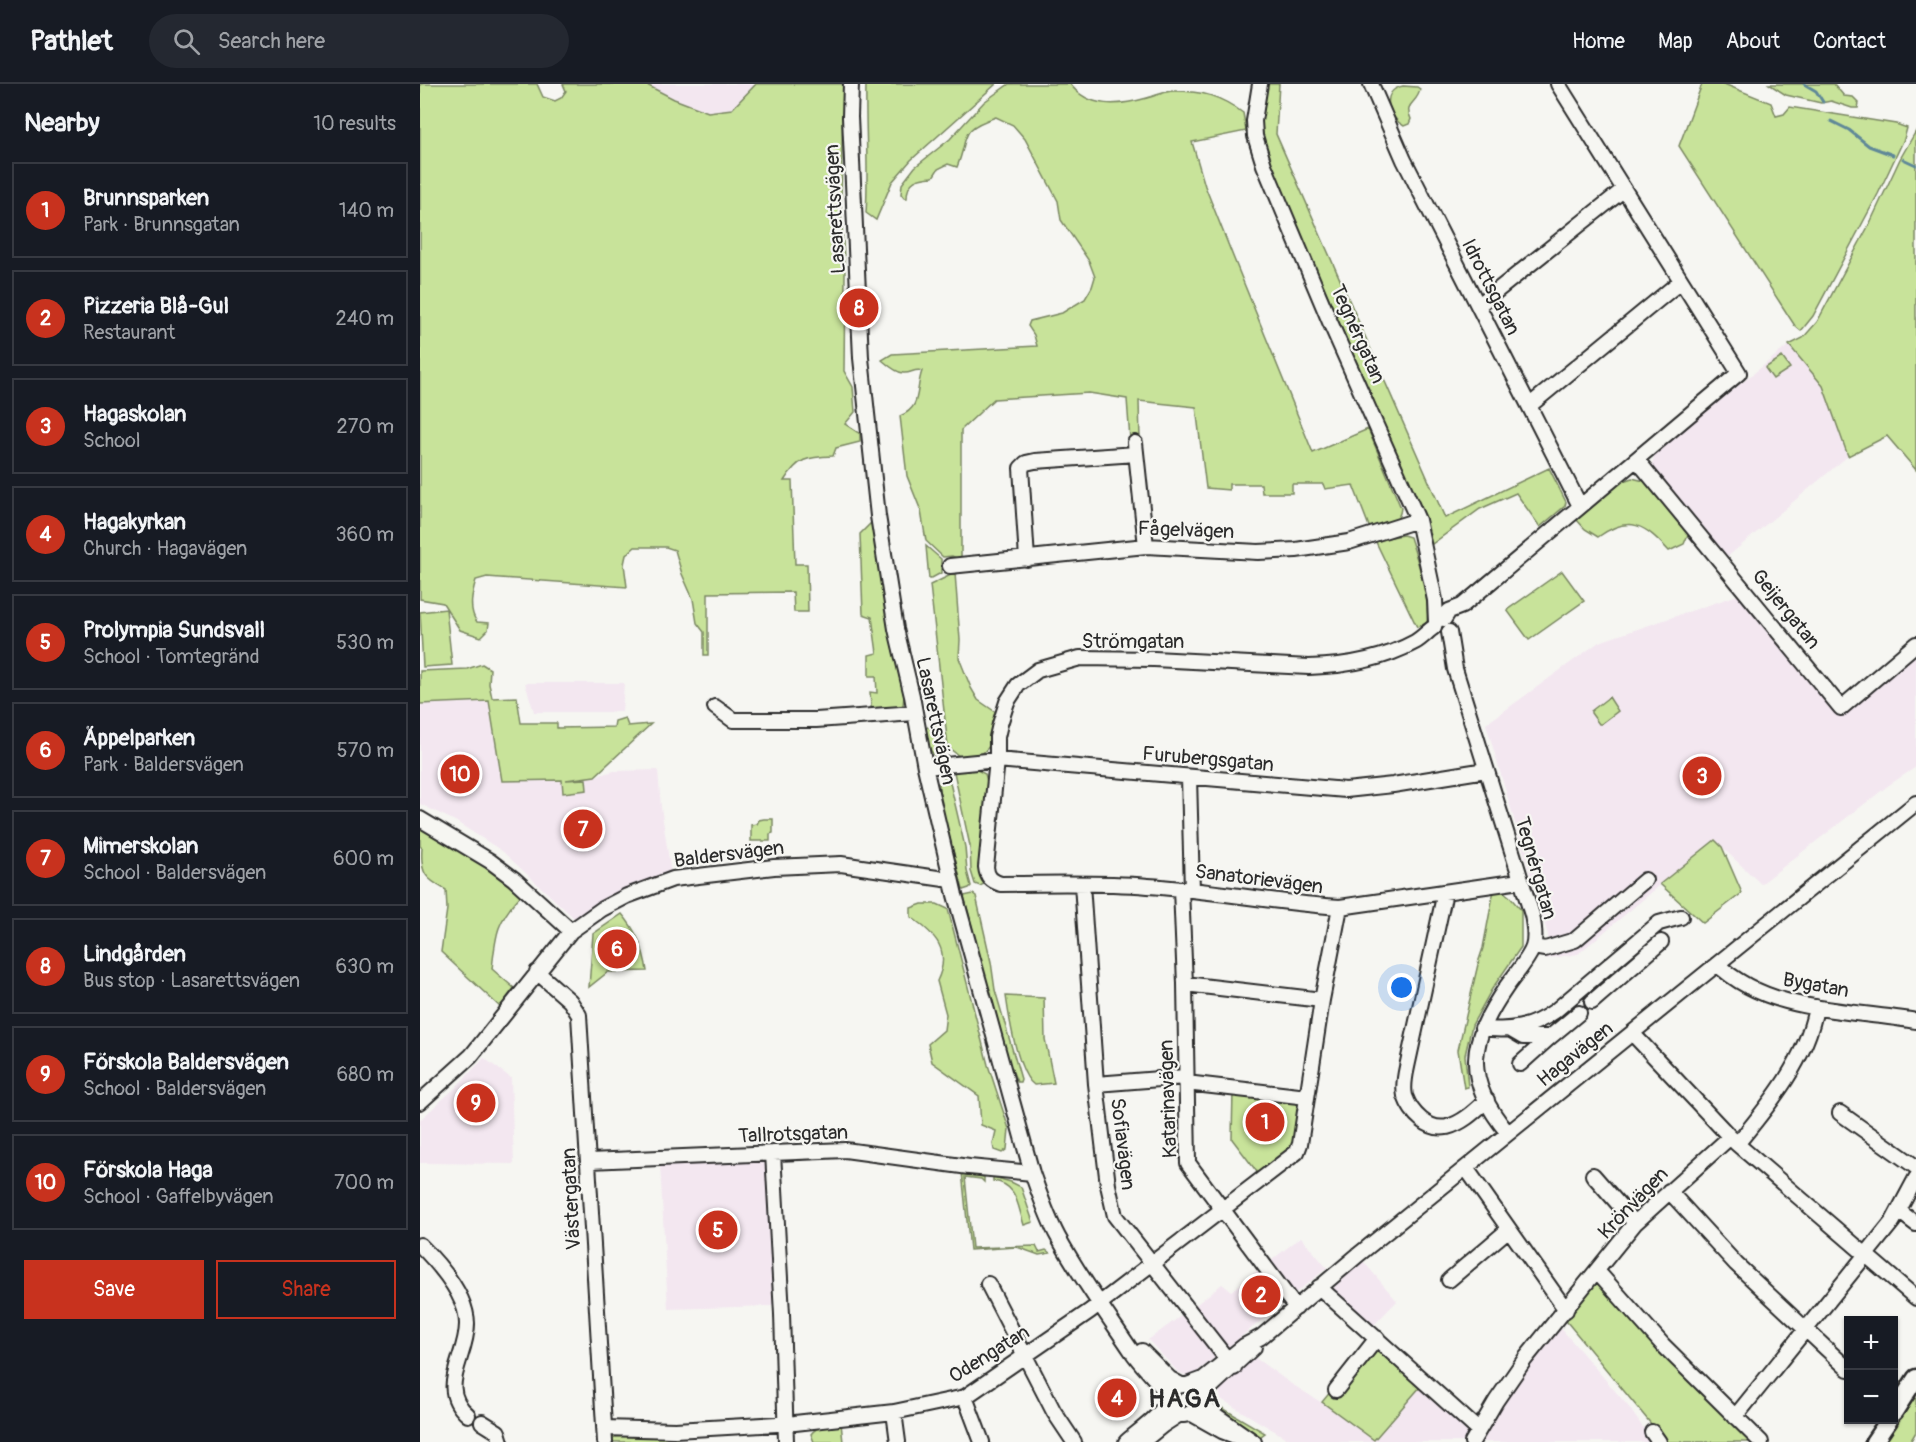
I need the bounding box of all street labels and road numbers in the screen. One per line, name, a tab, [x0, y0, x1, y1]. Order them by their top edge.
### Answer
street label: Lasarettsvägen	[819, 144, 851, 274]
street label: Idrottsgatan	[1456, 235, 1526, 339]
street label: Tegnérgatan	[1325, 281, 1391, 387]
street label: Fågelvägen	[1137, 516, 1235, 544]
street label: Geijergatan	[1746, 564, 1826, 654]
street label: Strömgatan	[1082, 629, 1184, 654]
street label: Lasarettsvägen	[910, 655, 962, 787]
street label: Furubergsgatan	[1141, 741, 1275, 777]
street label: Tegnérgatan	[1509, 814, 1563, 922]
street label: Baldersvägen	[673, 835, 785, 873]
street label: Sanatorievägen	[1193, 859, 1325, 899]
street label: Bygatan	[1781, 967, 1851, 1003]
street label: Hagavägen	[1532, 1016, 1618, 1092]
street label: Katarinavägen	[1153, 1039, 1183, 1159]
street label: Sofiavägen	[1105, 1096, 1141, 1192]
street label: Tallrotsgatan	[738, 1120, 848, 1148]
street label: Västergatan	[556, 1147, 586, 1251]
street label: Krönvägen	[1592, 1162, 1674, 1244]
street label: Odengatan	[944, 1319, 1034, 1389]

